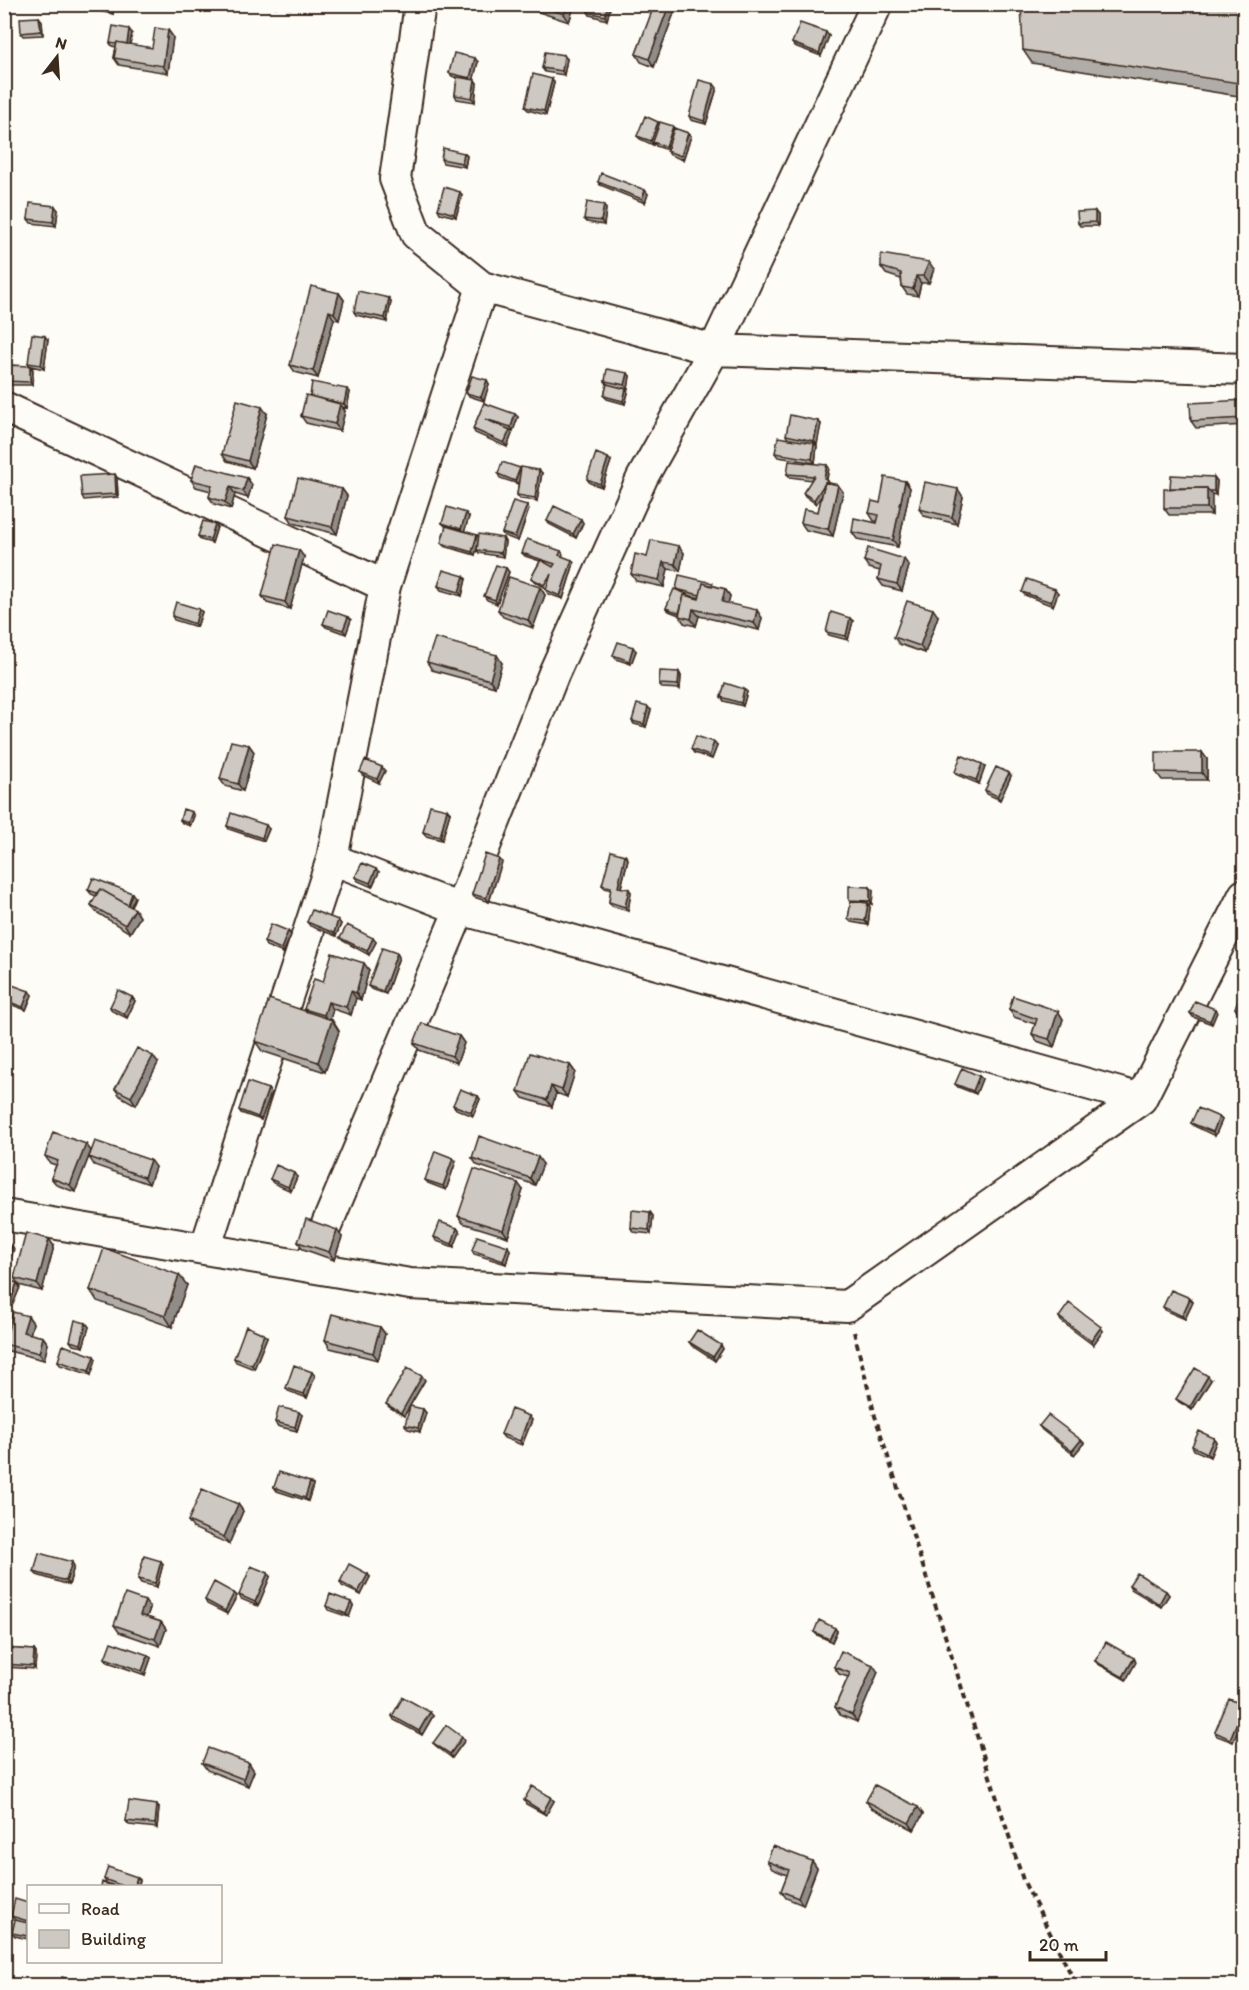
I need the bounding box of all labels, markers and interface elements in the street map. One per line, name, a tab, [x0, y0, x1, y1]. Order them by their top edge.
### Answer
north arrow	[27, 27, 87, 87]
text: N	[53, 32, 69, 54]
legend	[27, 1885, 222, 1963]
text: Road	[81, 1898, 120, 1920]
scale bar	[1030, 1924, 1106, 1962]
text: Building	[81, 1928, 147, 1950]
text: 20 m	[1039, 1934, 1079, 1956]

